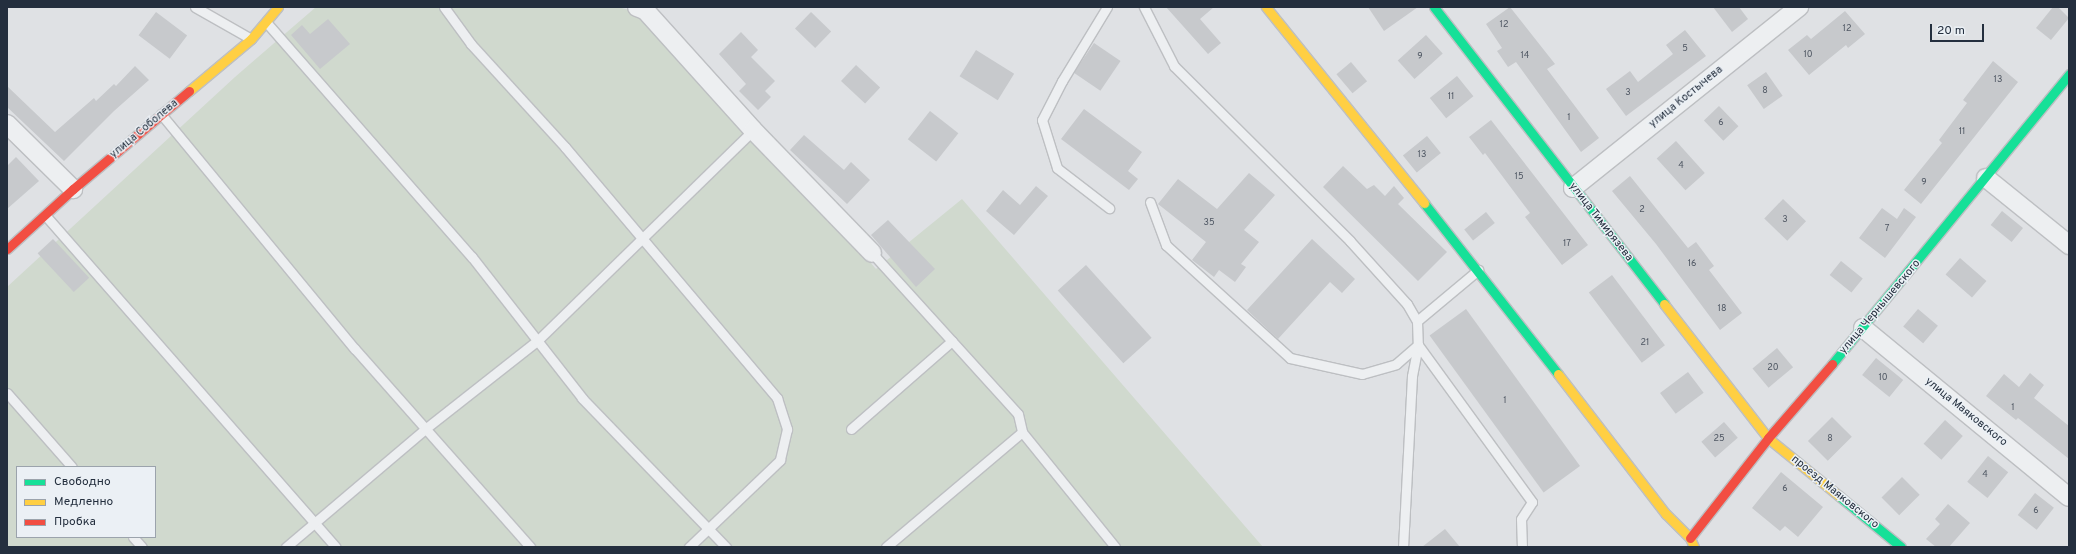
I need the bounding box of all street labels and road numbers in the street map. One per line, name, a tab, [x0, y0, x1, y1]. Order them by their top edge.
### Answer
street label: улица Костычева	[1646, 63, 1726, 131]
street label: улица Соболева	[107, 97, 181, 161]
street label: улица Тимирязева	[1566, 180, 1636, 264]
street label: улица Чернышевского	[1837, 257, 1923, 357]
street label: улица Маяковского	[1922, 375, 2010, 449]
street label: проезд Маяковского	[1789, 453, 1881, 531]

